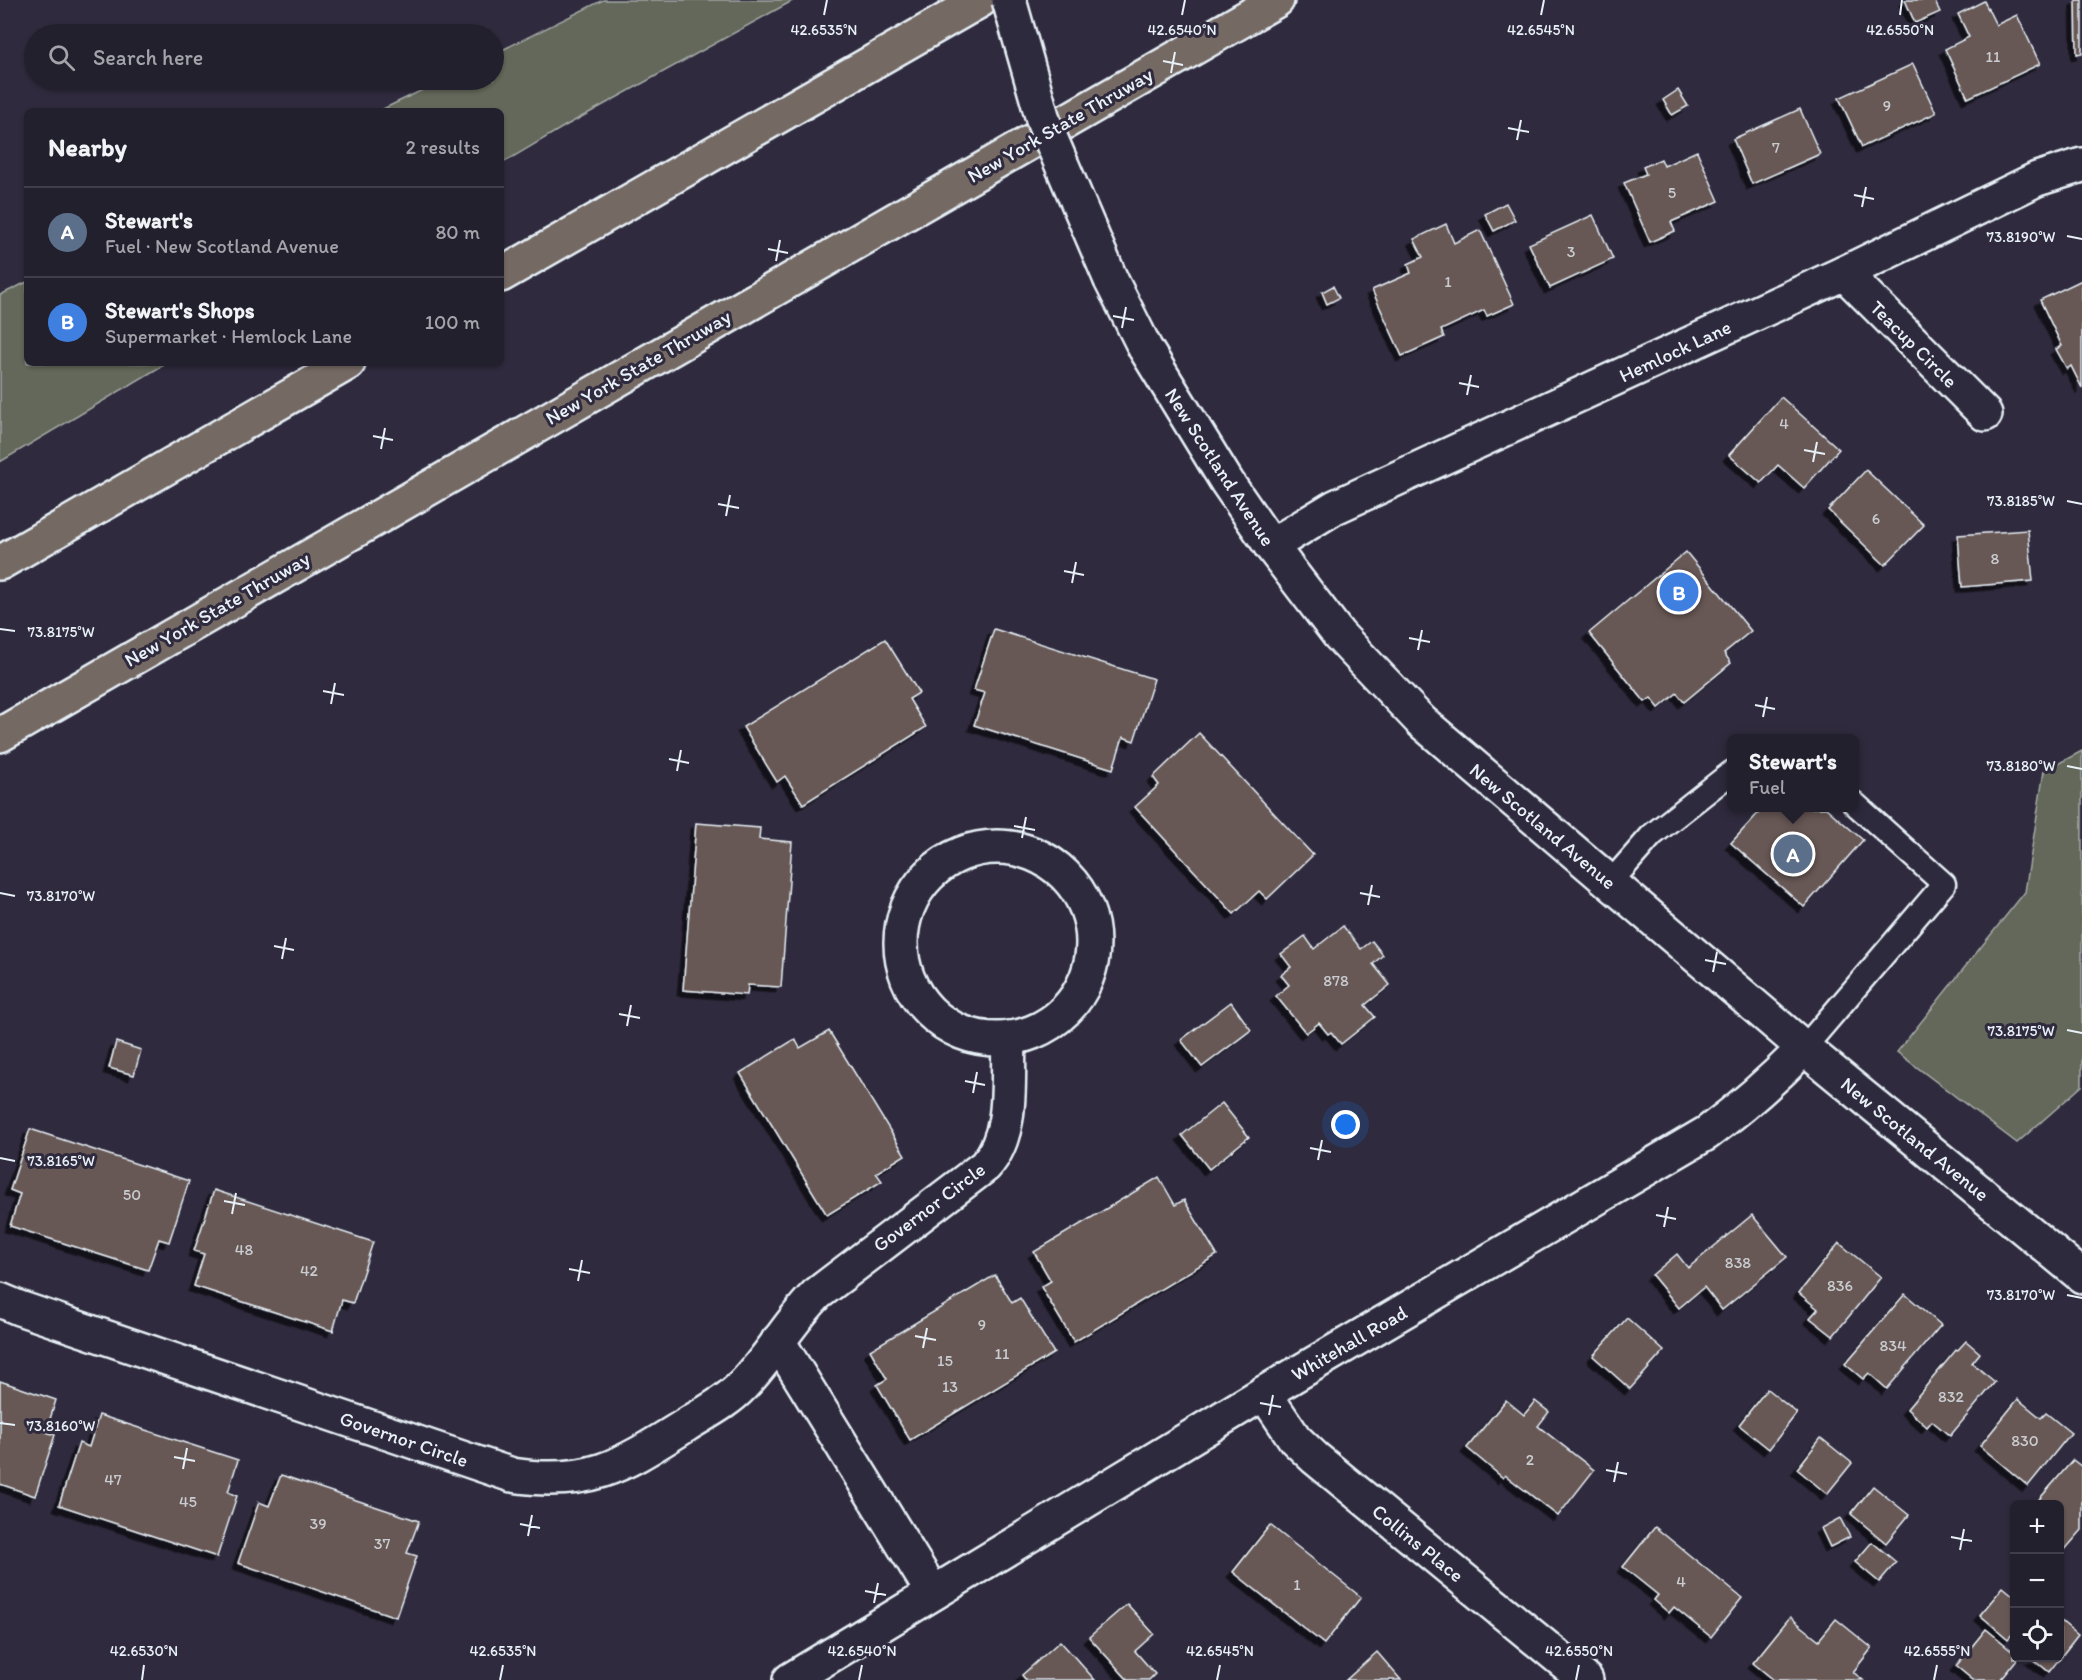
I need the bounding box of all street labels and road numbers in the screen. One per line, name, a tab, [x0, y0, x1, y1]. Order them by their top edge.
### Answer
street label: New York State Thruway	[963, 62, 1157, 188]
street label: Teacup Circle	[1865, 295, 1963, 393]
street label: New York State Thruway	[541, 304, 735, 430]
street label: Hemlock Lane	[1615, 315, 1735, 387]
street label: New Scotland Avenue	[1160, 383, 1280, 551]
street label: New York State Thruway	[120, 546, 314, 672]
street label: New Scotland Avenue	[1465, 758, 1621, 894]
street label: New Scotland Avenue	[1836, 1072, 1994, 1206]
street label: Governor Circle	[868, 1157, 990, 1257]
street label: Whitehall Road	[1287, 1300, 1411, 1386]
street label: Governor Circle	[337, 1406, 471, 1472]
street label: Collins Place	[1367, 1499, 1469, 1587]

